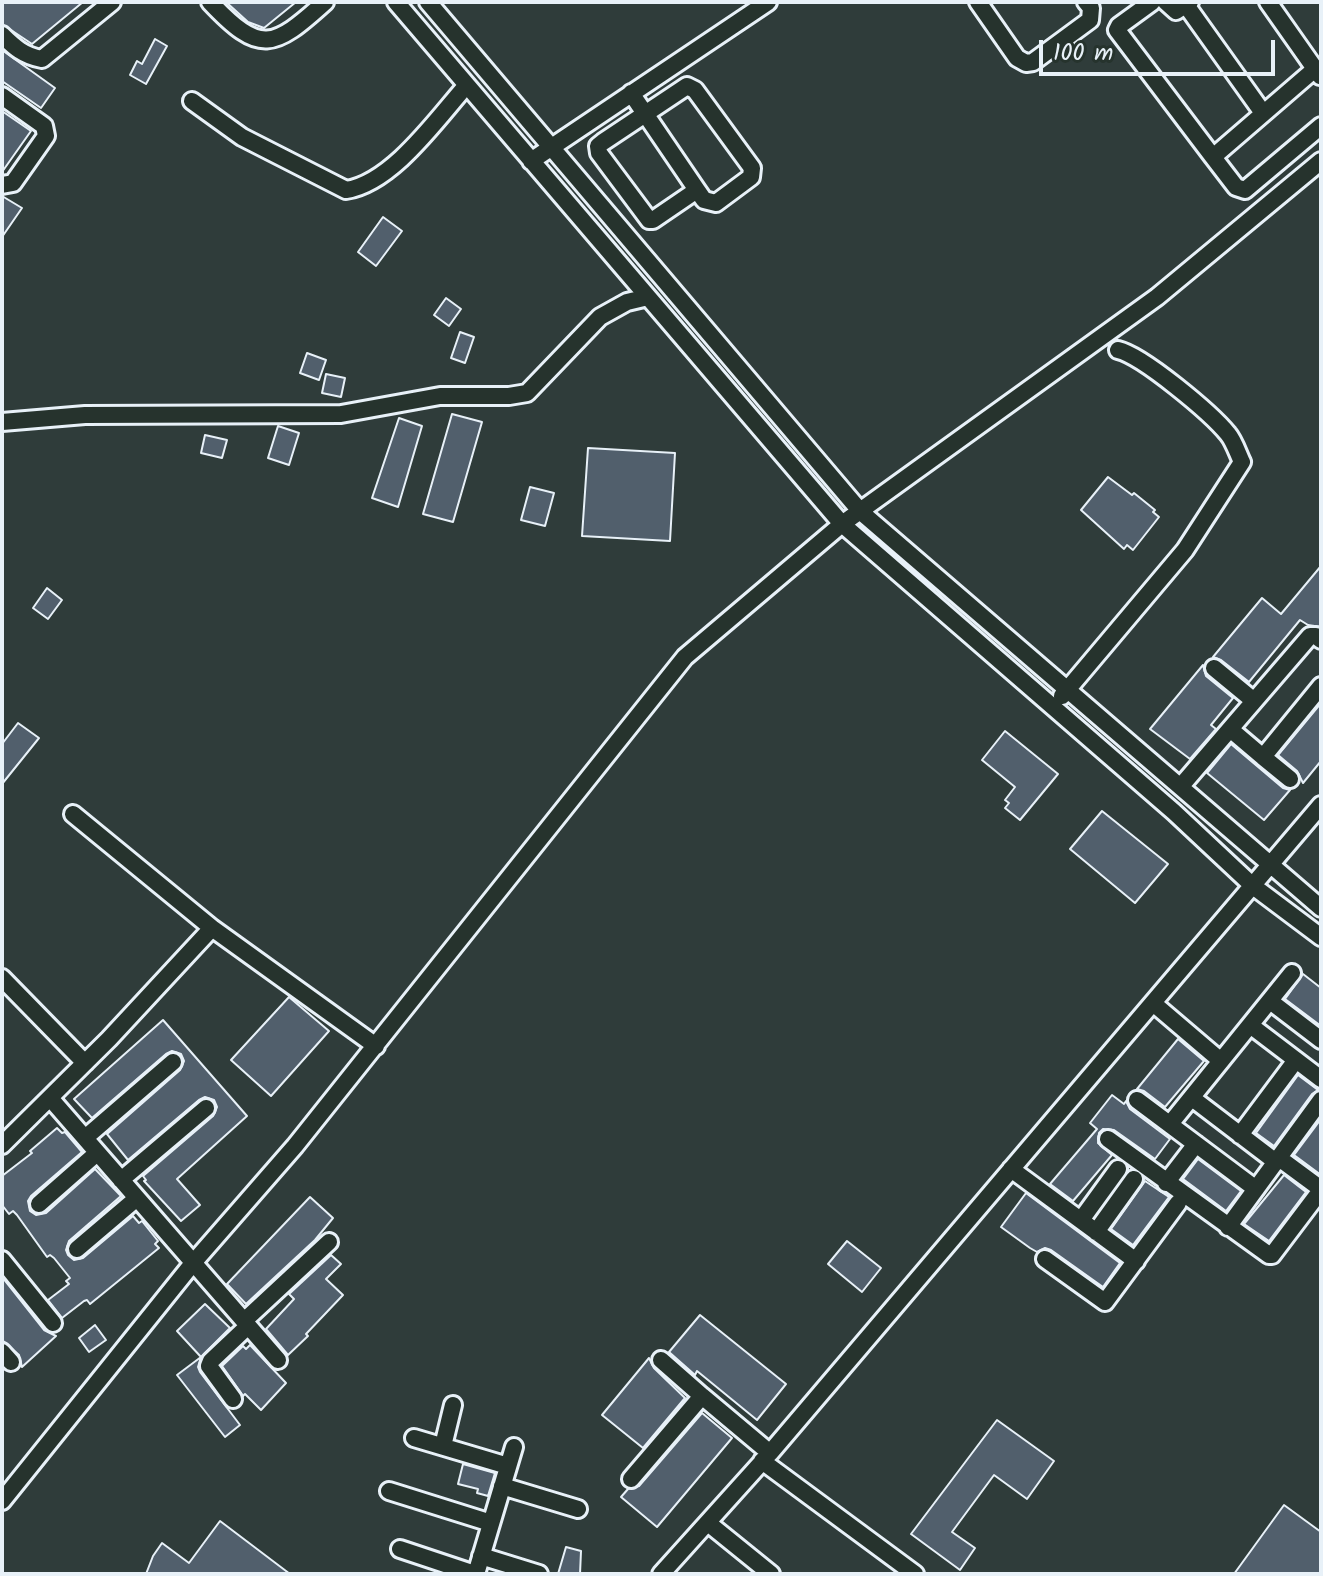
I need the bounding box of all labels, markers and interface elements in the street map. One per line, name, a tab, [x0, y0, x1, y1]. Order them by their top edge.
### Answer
scale bar	[1043, 24, 1279, 74]
text: 100 m	[1053, 34, 1113, 73]

